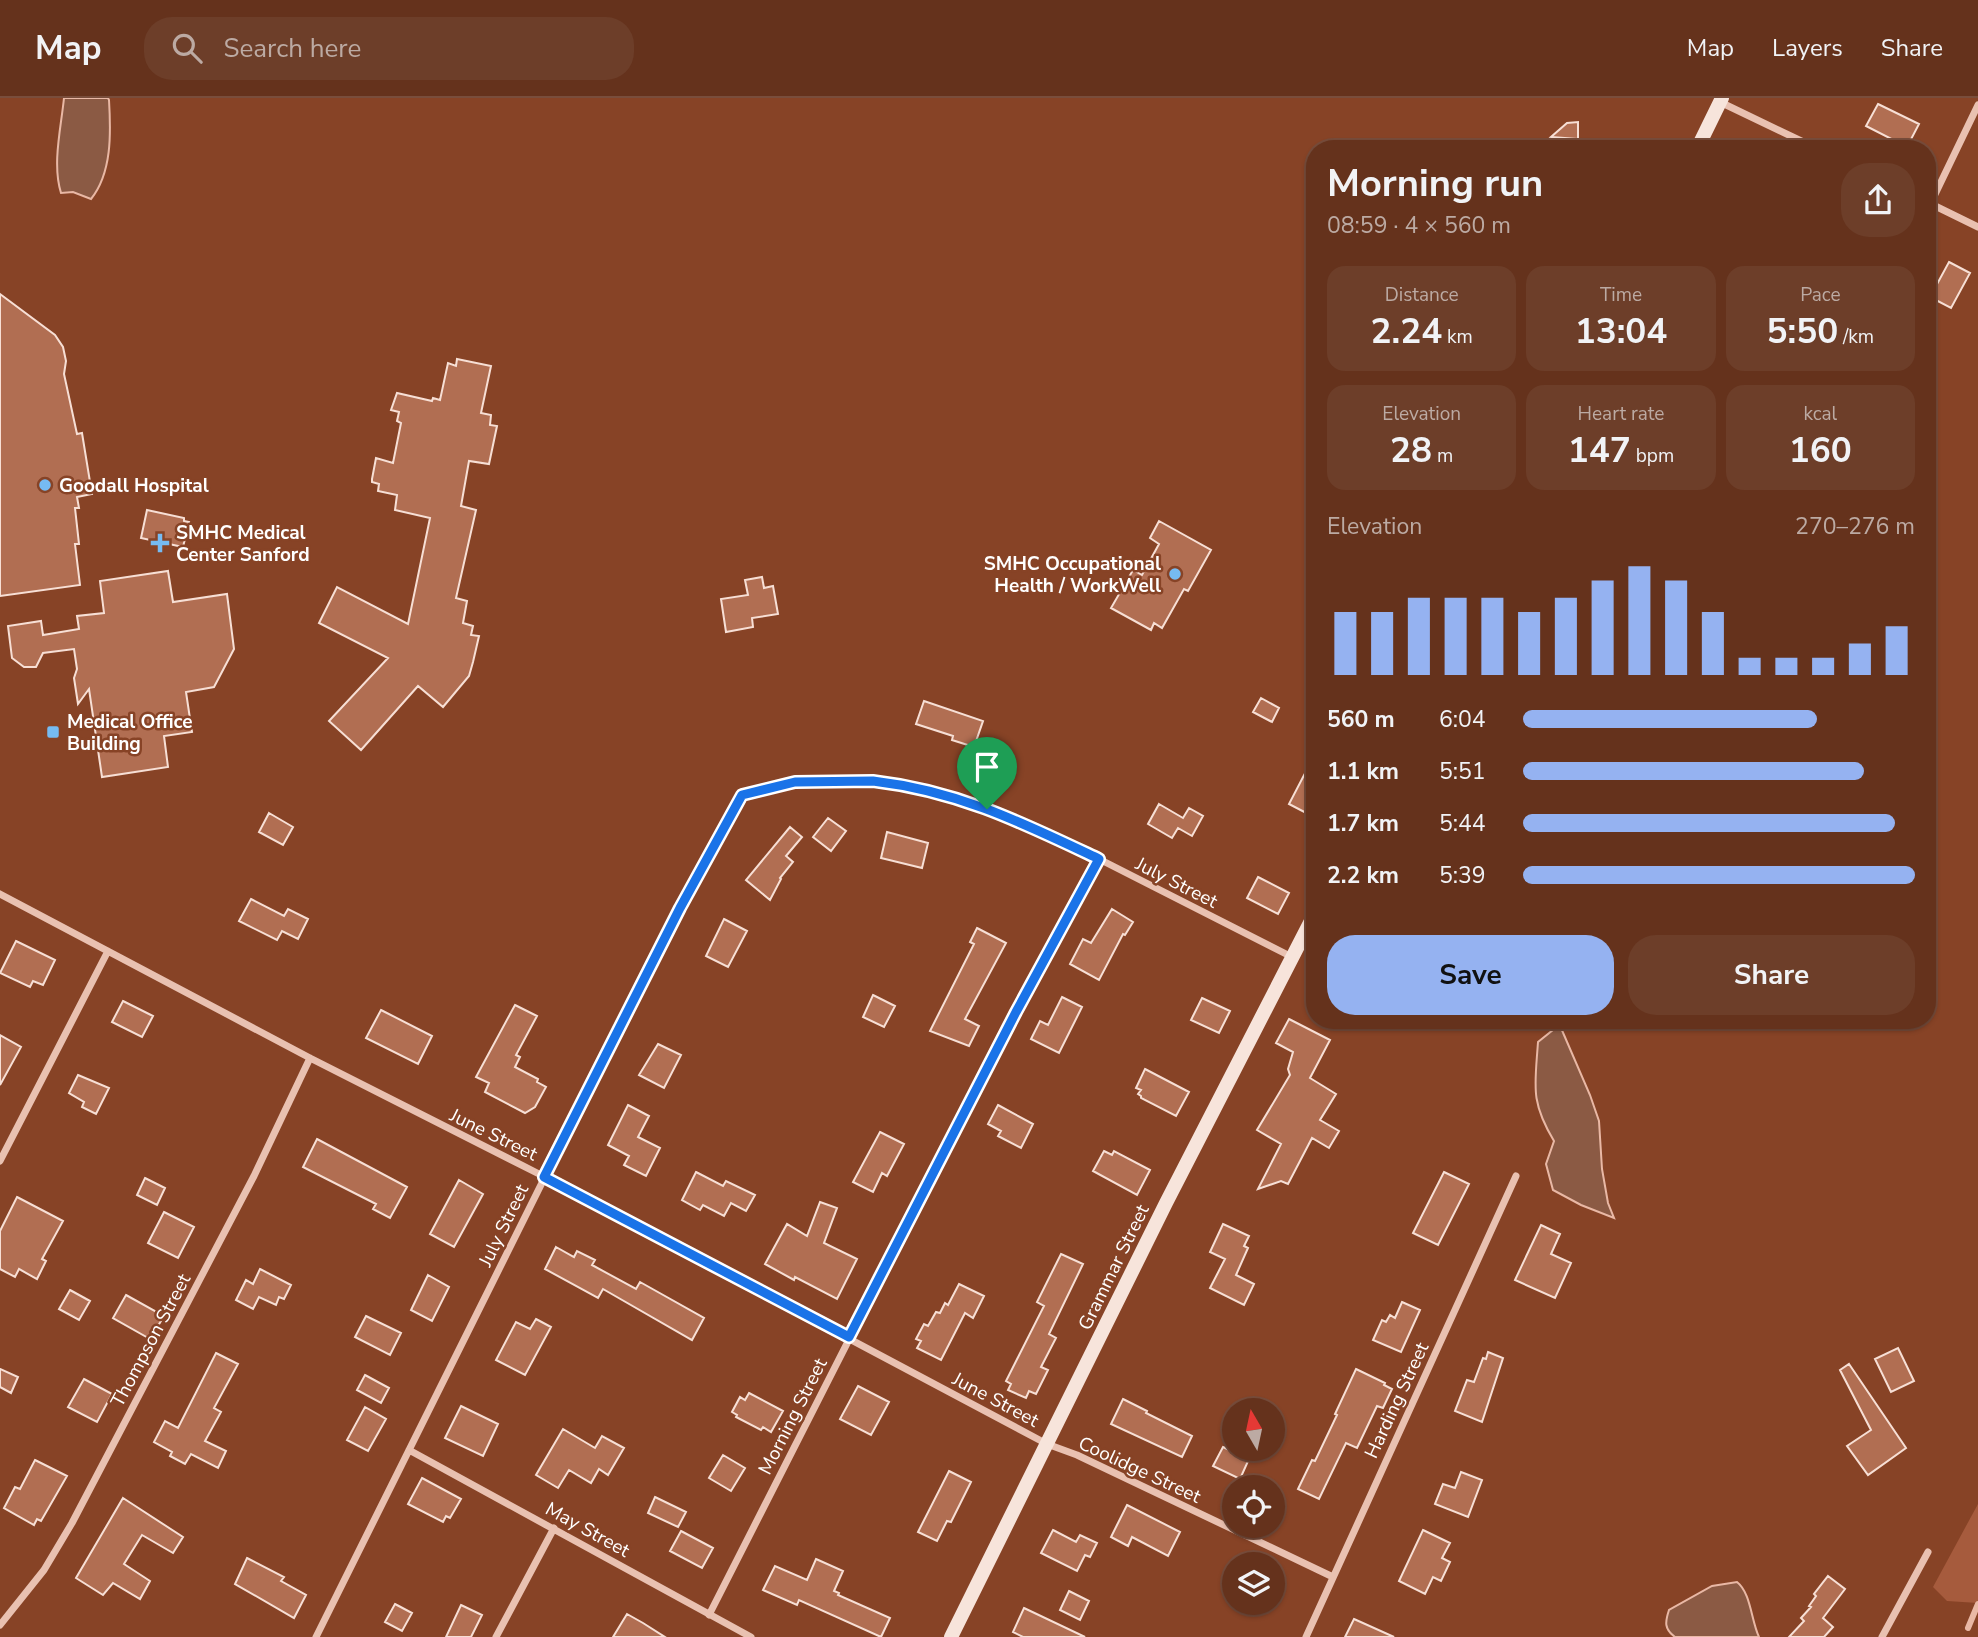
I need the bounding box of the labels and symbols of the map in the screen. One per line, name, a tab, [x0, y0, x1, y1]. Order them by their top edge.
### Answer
place label: Goodall Hospital	[59, 473, 209, 499]
marker: Goodall Hospital	[37, 477, 53, 493]
place label: SMHC Medical Center Sanford	[176, 520, 310, 568]
marker: SMHC Medical Center Sanford	[150, 533, 170, 553]
place label: SMHC Occupational Health / WorkWell	[984, 551, 1161, 599]
marker: SMHC Occupational Health / WorkWell	[1167, 566, 1183, 582]
place label: Medical Office Building	[67, 709, 193, 757]
marker: Medical Office Building	[45, 724, 61, 740]
pin	[957, 737, 1017, 809]
street label: July Street	[1130, 851, 1222, 915]
street label: June Street	[445, 1102, 542, 1167]
street label: July Street	[472, 1180, 535, 1272]
street label: Grammar Street	[1072, 1200, 1156, 1335]
street label: Thompson Street	[105, 1269, 197, 1412]
street label: Harding Street	[1359, 1338, 1435, 1463]
street label: Morning Street	[752, 1353, 834, 1479]
street label: June Street	[947, 1366, 1044, 1434]
north arrow	[1222, 1398, 1284, 1461]
street label: Coolidge Street	[1074, 1430, 1205, 1510]
street label: May Street	[541, 1496, 635, 1564]

